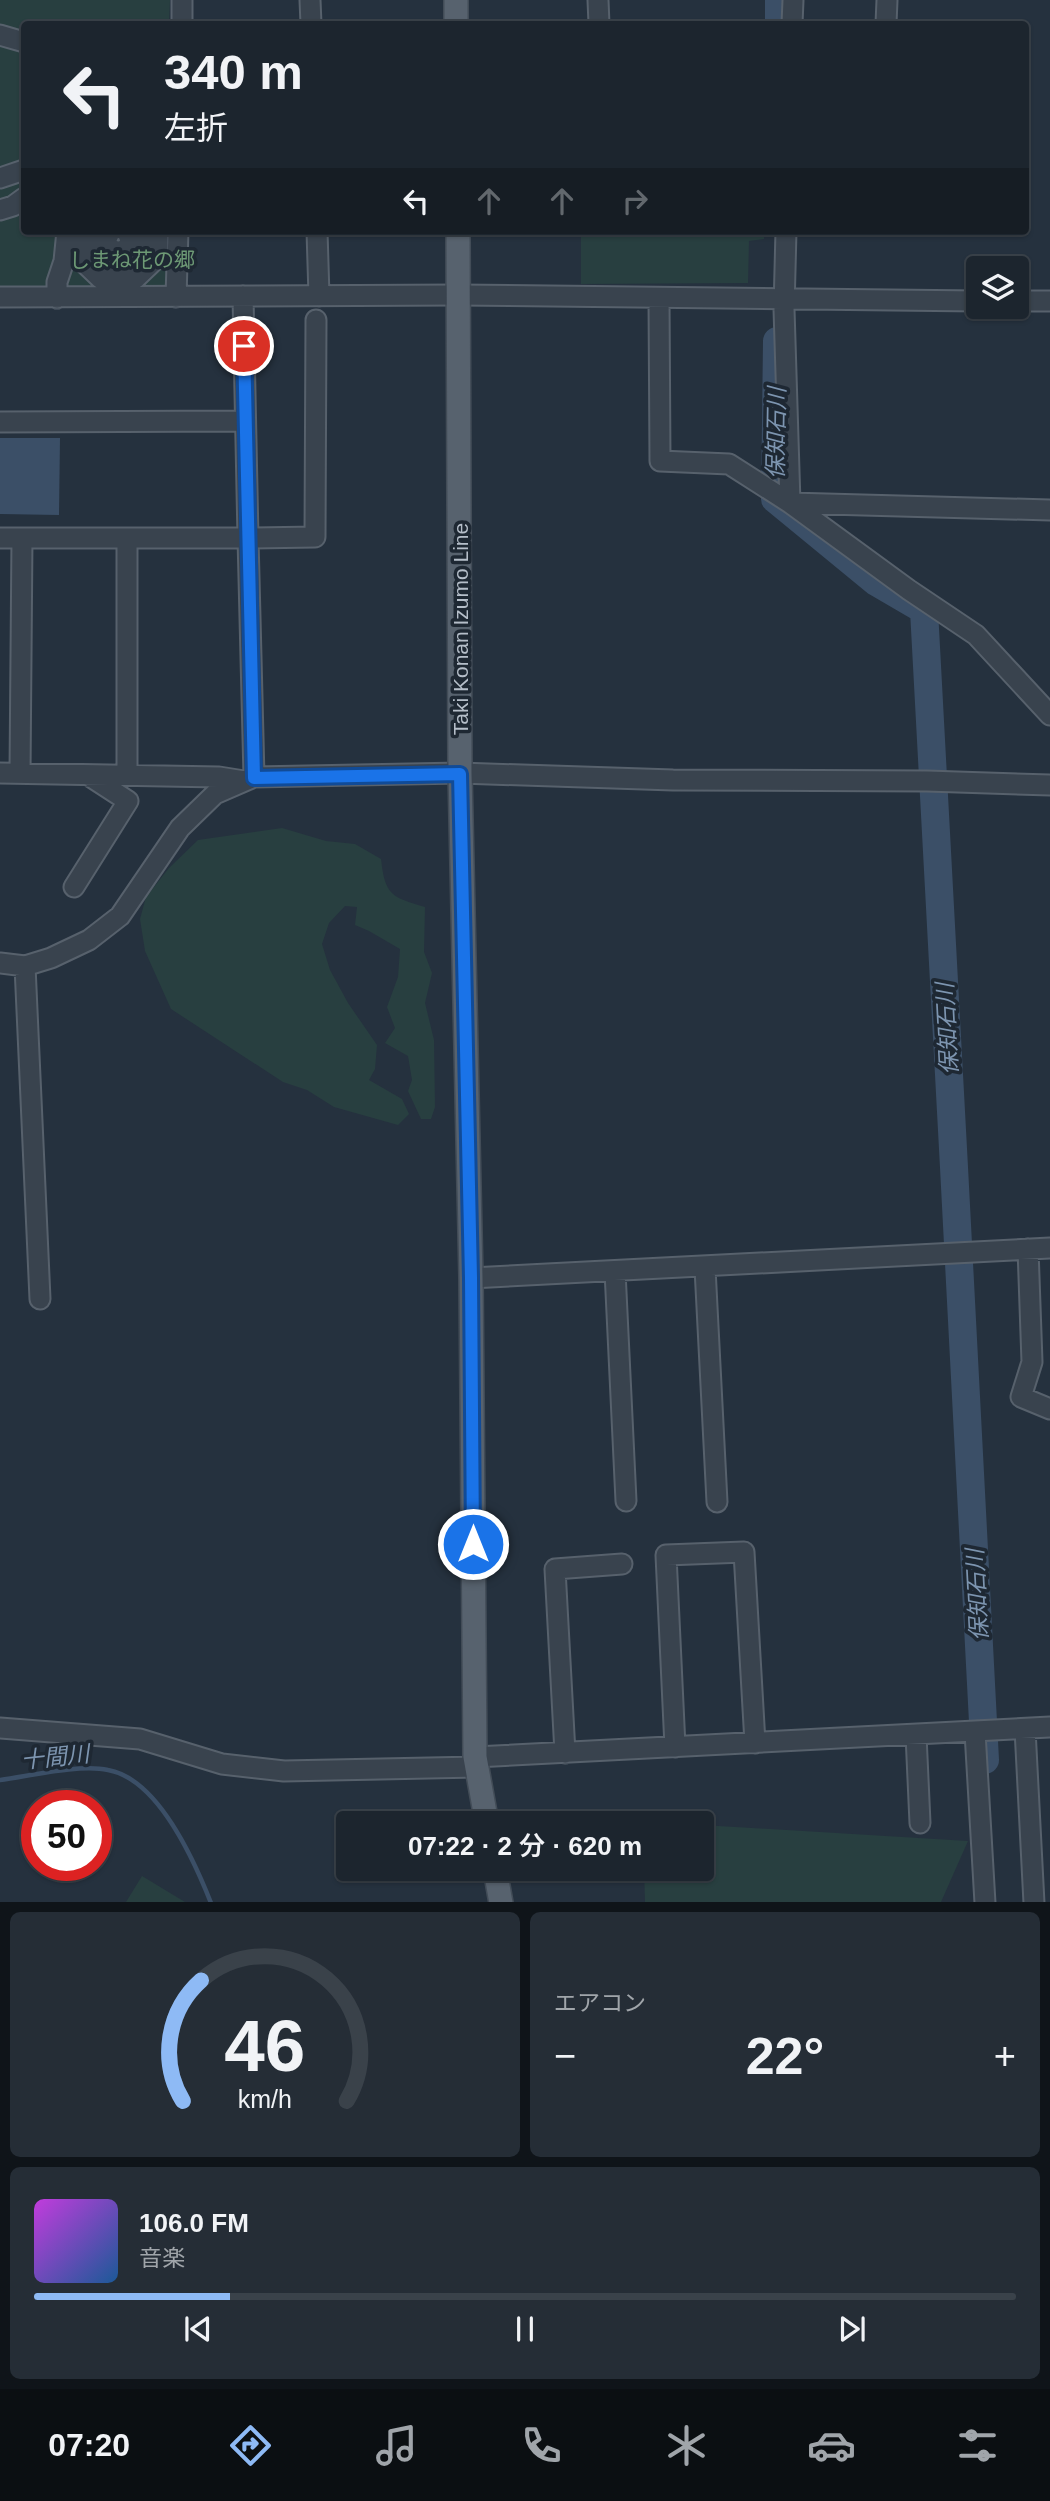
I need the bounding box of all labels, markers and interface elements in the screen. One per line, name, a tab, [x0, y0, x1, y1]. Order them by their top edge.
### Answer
text: 340 m	[164, 45, 303, 99]
icon: left	[49, 49, 140, 140]
text: 左折	[164, 110, 228, 146]
icon: left	[397, 182, 435, 220]
icon: ahead	[470, 182, 508, 220]
icon: ahead	[543, 182, 581, 220]
icon: right	[616, 182, 654, 220]
park label: しまね花の郷	[69, 248, 195, 271]
map controls	[966, 256, 1029, 319]
button: layers	[966, 256, 1029, 319]
pin	[214, 316, 274, 376]
icon: arrive	[225, 327, 263, 365]
water label: 保知石川	[762, 384, 790, 479]
street label: Taki Konan Izumo Line	[449, 523, 472, 735]
water label: 保知石川	[931, 979, 962, 1076]
position arrow	[436, 1507, 510, 1581]
water label: 保知石川	[961, 1545, 992, 1642]
water label: 十間川	[19, 1740, 94, 1774]
speed limit sign: 50	[21, 1790, 112, 1881]
text: 07:22 · 2 分 · 620 m	[408, 1831, 642, 1861]
text: エアコン	[554, 1990, 646, 2016]
text: 46	[225, 2005, 305, 2086]
text: 22°	[746, 2027, 824, 2085]
text: −	[554, 2035, 576, 2077]
text: +	[994, 2035, 1016, 2077]
text: km/h	[238, 2084, 292, 2112]
text: 106.0 FM	[139, 2208, 249, 2238]
text: 音楽	[139, 2245, 185, 2271]
icon: previous	[179, 2310, 217, 2348]
icon: pause	[506, 2310, 544, 2348]
icon: next	[833, 2310, 871, 2348]
icon: directions	[226, 2421, 275, 2470]
icon: music	[372, 2421, 421, 2470]
icon: phone	[517, 2421, 566, 2470]
icon: climate	[662, 2421, 711, 2470]
icon: car	[807, 2421, 856, 2470]
icon: filters	[953, 2421, 1002, 2470]
text: 07:20	[48, 2427, 130, 2463]

